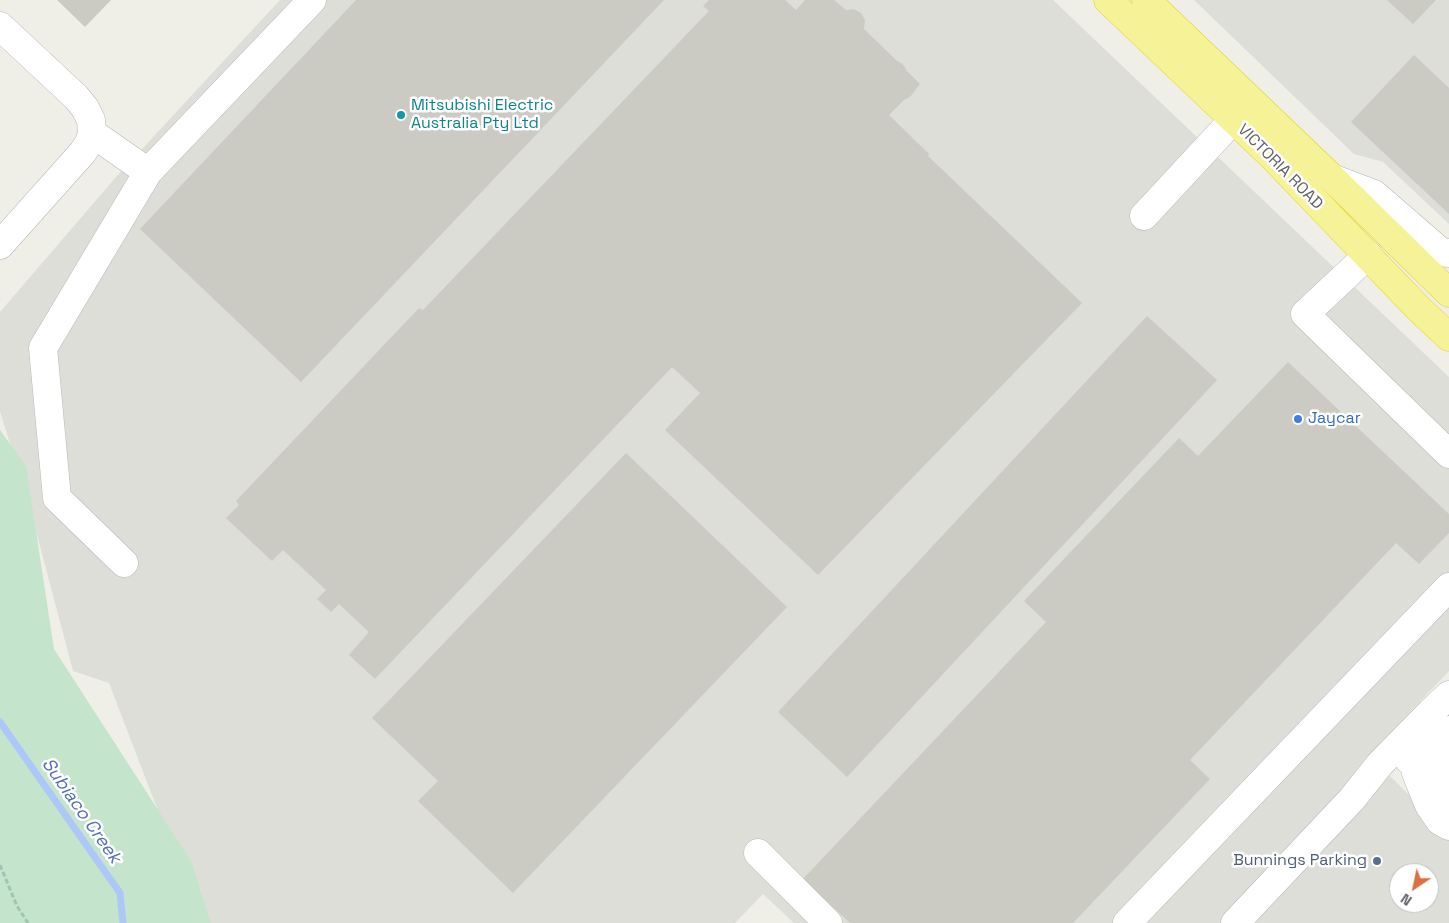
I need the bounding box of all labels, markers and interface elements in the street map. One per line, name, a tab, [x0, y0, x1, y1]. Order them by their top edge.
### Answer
place label: Mitsubishi Electric Australia Pty Ltd	[411, 96, 553, 134]
marker: Mitsubishi Electric Australia Pty Ltd	[395, 109, 407, 121]
street label: VICTORIA ROAD	[1233, 120, 1327, 214]
place label: Jaycar	[1308, 409, 1361, 429]
marker: Jaycar	[1292, 413, 1304, 425]
water label: Subiaco Creek	[37, 754, 125, 868]
place label: Bunnings Parking	[1233, 851, 1367, 871]
marker: Bunnings Parking	[1371, 855, 1383, 867]
north arrow	[1389, 863, 1439, 913]
text: N	[1397, 890, 1415, 910]

